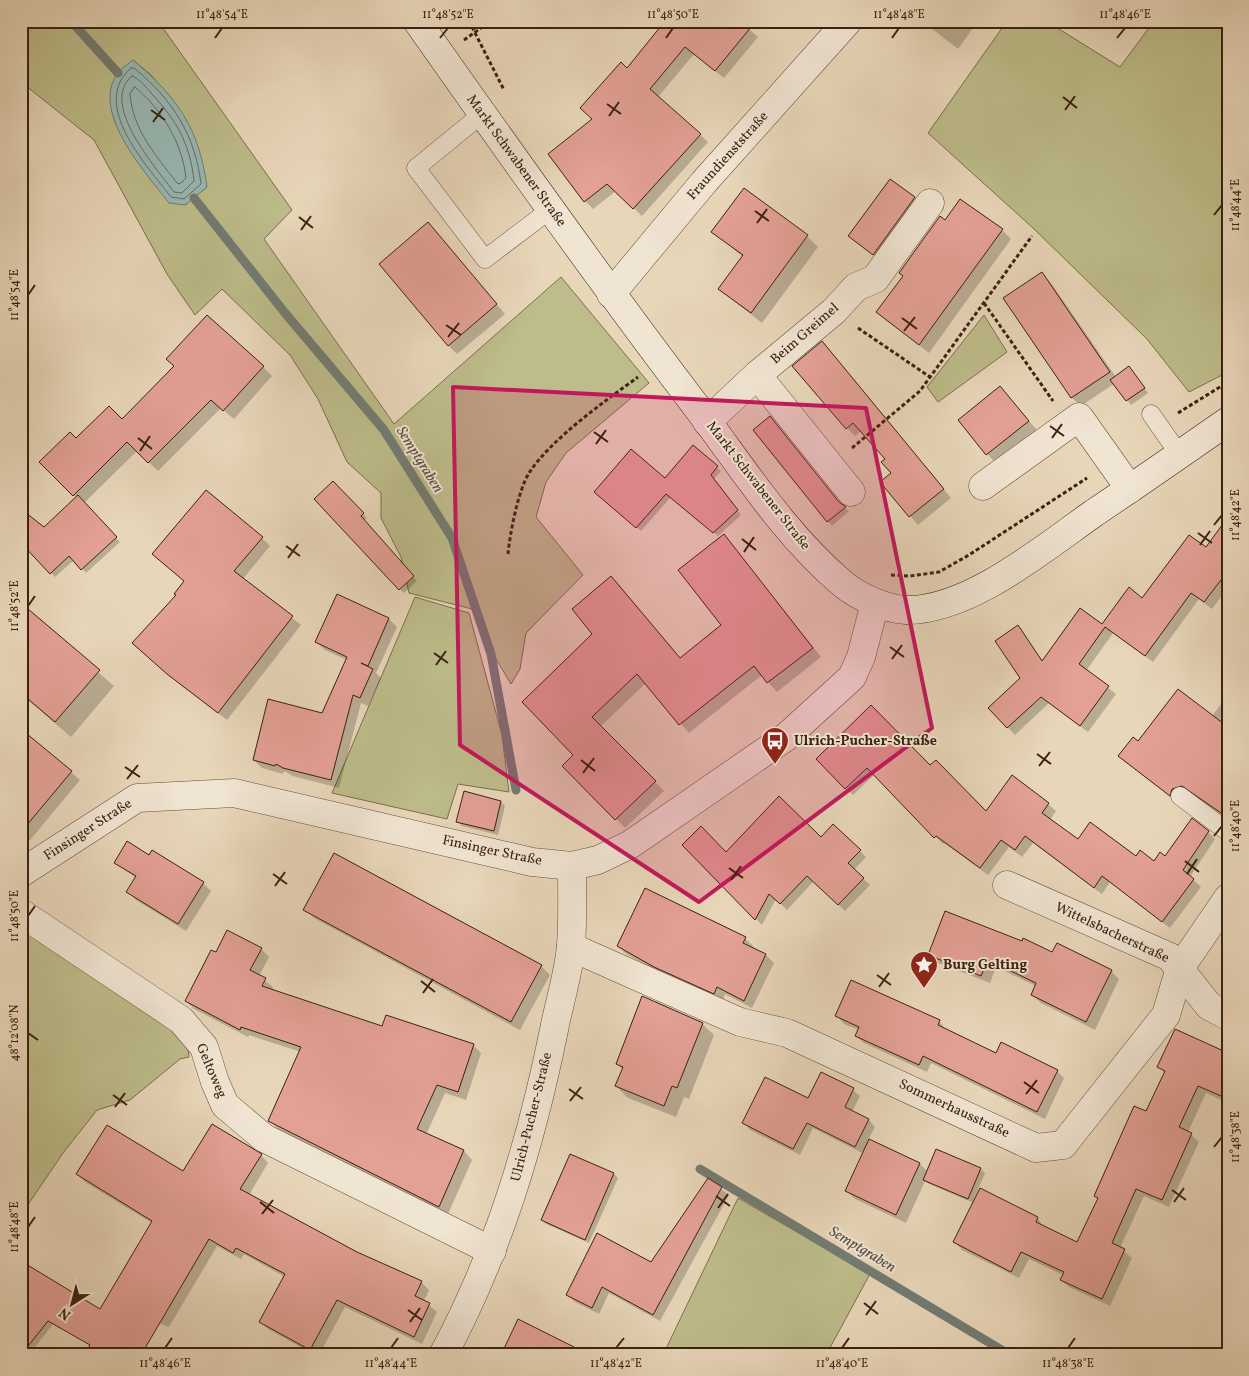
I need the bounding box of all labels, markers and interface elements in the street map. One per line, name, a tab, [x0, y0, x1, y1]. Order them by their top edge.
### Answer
text: 11°48'54"E	[196, 7, 248, 23]
text: 11°48'52"E	[422, 7, 474, 23]
text: 11°48'50"E	[647, 7, 699, 23]
text: 11°48'48"E	[873, 7, 925, 23]
text: 11°48'46"E	[1099, 7, 1151, 23]
street label: Markt Schwabener Straße	[462, 91, 571, 231]
street label: Fraundienststraße	[683, 107, 773, 204]
text: 11°48'44"E	[1228, 179, 1244, 231]
text: 11°48'54"E	[7, 269, 23, 321]
street label: Beim Greimel	[767, 299, 843, 369]
street label: Markt Schwabener Straße	[702, 418, 815, 555]
water label: Semptgraben	[390, 423, 448, 497]
text: 11°48'42"E	[1228, 489, 1244, 541]
text: 11°48'52"E	[7, 580, 23, 632]
bus stop icon: Ulrich-Pucher-Straße	[760, 726, 790, 765]
place label: Ulrich-Pucher-Straße	[794, 732, 937, 751]
street label: Finsinger Straße	[40, 794, 136, 866]
text: 11°48'40"E	[1228, 800, 1244, 852]
street label: Finsinger Straße	[440, 831, 544, 871]
text: 11°48'50"E	[7, 890, 23, 942]
street label: Wittelsbacherstraße	[1052, 898, 1173, 968]
place icon: Burg Gelting	[909, 950, 939, 989]
place label: Burg Gelting	[943, 956, 1027, 975]
text: 48°12'08"N	[7, 1004, 23, 1061]
street label: Geltoweg	[191, 1041, 231, 1101]
street label: Ulrich-Pucher-Straße	[507, 1050, 557, 1184]
street label: Sommerhausstraße	[895, 1075, 1013, 1143]
text: 11°48'38"E	[1228, 1111, 1244, 1163]
text: 11°48'48"E	[7, 1201, 23, 1253]
water label: Semptgraben	[825, 1222, 900, 1278]
north arrow	[48, 1278, 98, 1328]
text: N	[56, 1303, 75, 1324]
text: 11°48'46"E	[139, 1356, 191, 1372]
text: 11°48'44"E	[365, 1356, 417, 1372]
text: 11°48'42"E	[590, 1356, 642, 1372]
text: 11°48'40"E	[816, 1356, 868, 1372]
text: 11°48'38"E	[1042, 1356, 1094, 1372]

